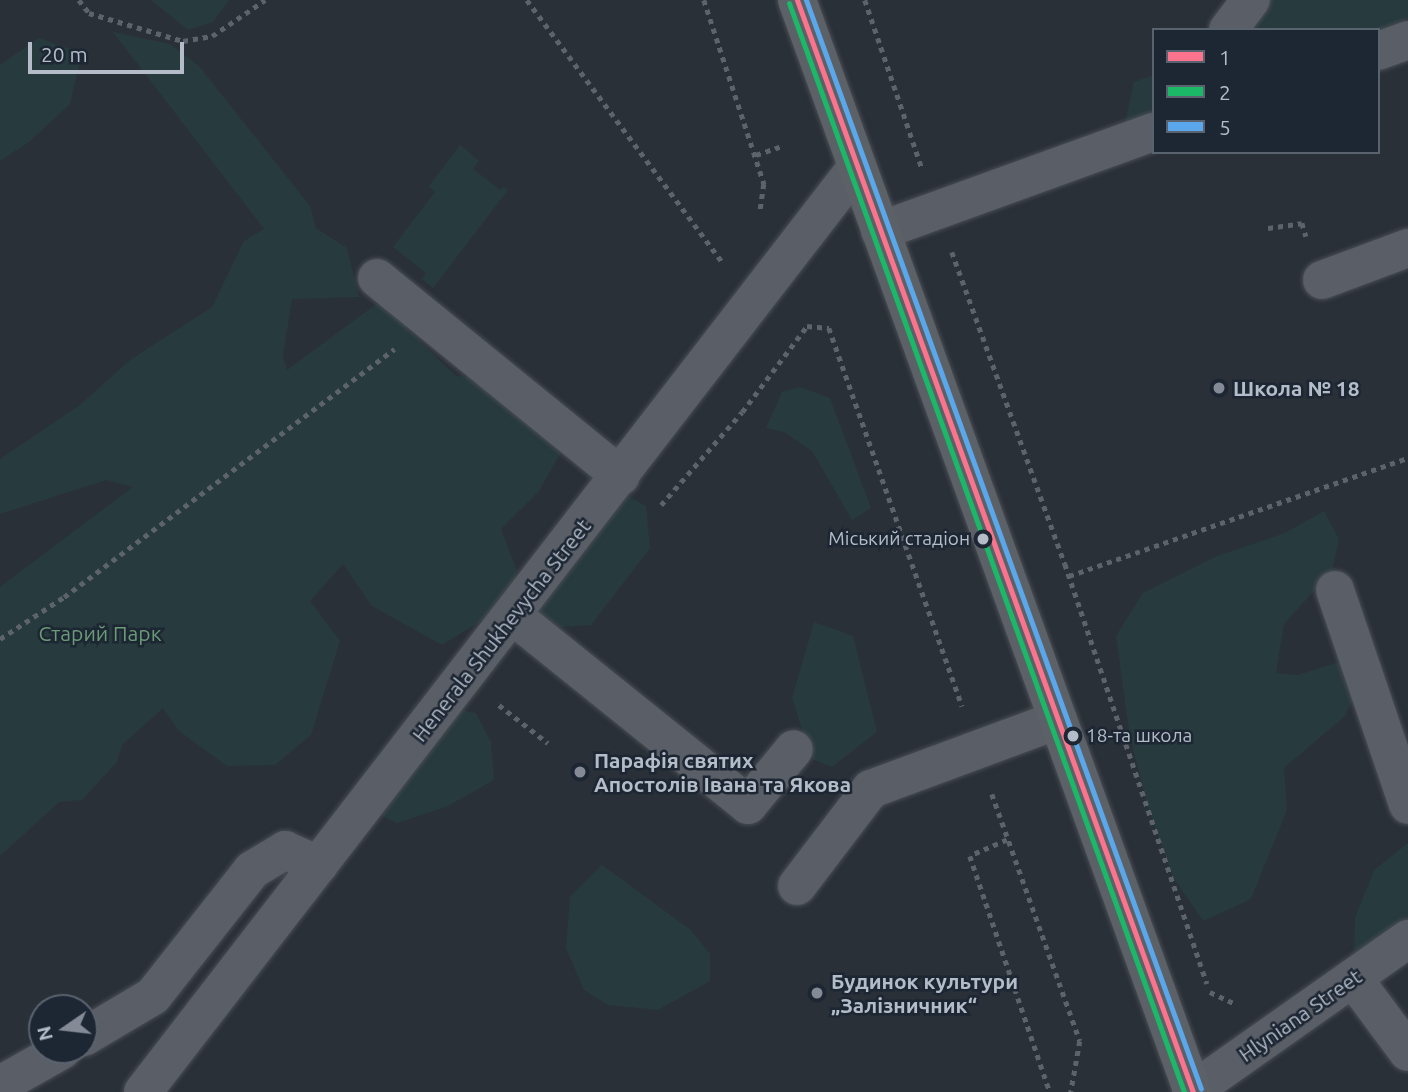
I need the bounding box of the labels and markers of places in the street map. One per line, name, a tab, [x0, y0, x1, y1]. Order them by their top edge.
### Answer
place label: Школа № 18	[1233, 375, 1360, 401]
marker: Школа № 18	[1211, 380, 1227, 396]
place label: Міський стадіон	[828, 528, 970, 550]
marker: Міський стадіон	[976, 532, 990, 546]
place label: 18-та школа	[1086, 725, 1192, 747]
marker: 18-та школа	[1066, 729, 1080, 743]
place label: Парафія святих Апостолів Івана та Якова	[594, 747, 851, 797]
marker: Парафія святих Апостолів Івана та Якова	[572, 764, 588, 780]
place label: Будинок культури „Залізничник“	[831, 968, 1018, 1018]
marker: Будинок культури „Залізничник“	[809, 985, 825, 1001]

